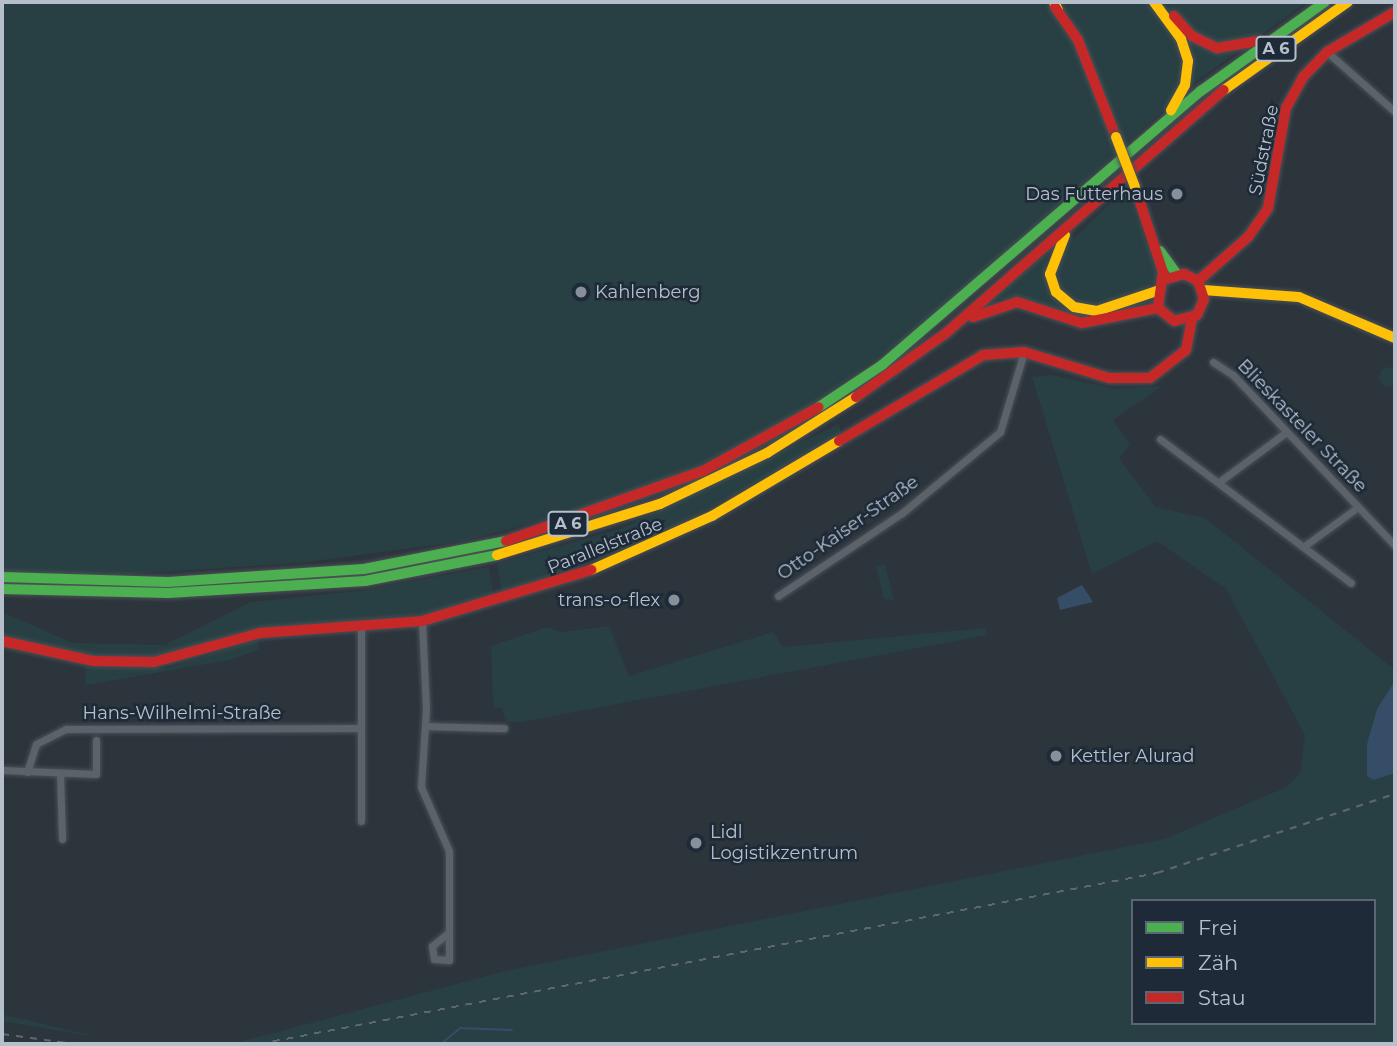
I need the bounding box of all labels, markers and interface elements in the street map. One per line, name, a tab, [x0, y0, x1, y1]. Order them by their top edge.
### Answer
road number: A 6	[1255, 36, 1297, 61]
street label: Südstraße	[1245, 103, 1283, 197]
place label: Das Futterhaus	[1025, 183, 1163, 205]
marker: Das Futterhaus	[1169, 186, 1185, 202]
place label: Kahlenberg	[595, 281, 701, 303]
marker: Kahlenberg	[573, 284, 589, 300]
street label: Blieskasteler Straße	[1233, 355, 1371, 497]
street label: Otto-Kaiser-Straße	[773, 471, 923, 585]
road number: A 6	[547, 512, 589, 537]
street label: Parallelstraße	[544, 513, 666, 579]
place label: trans-o-flex	[558, 589, 660, 611]
marker: trans-o-flex	[666, 592, 682, 608]
street label: Hans-Wilhelmi-Straße	[83, 702, 281, 724]
place label: Kettler Alurad	[1070, 745, 1194, 767]
marker: Kettler Alurad	[1048, 748, 1064, 764]
place label: Lidl Logistikzentrum	[710, 822, 858, 864]
marker: Lidl Logistikzentrum	[688, 835, 704, 851]
legend	[1131, 899, 1376, 1025]
text: Frei	[1198, 915, 1238, 940]
text: Zäh	[1198, 950, 1238, 975]
text: Stau	[1198, 985, 1246, 1010]

